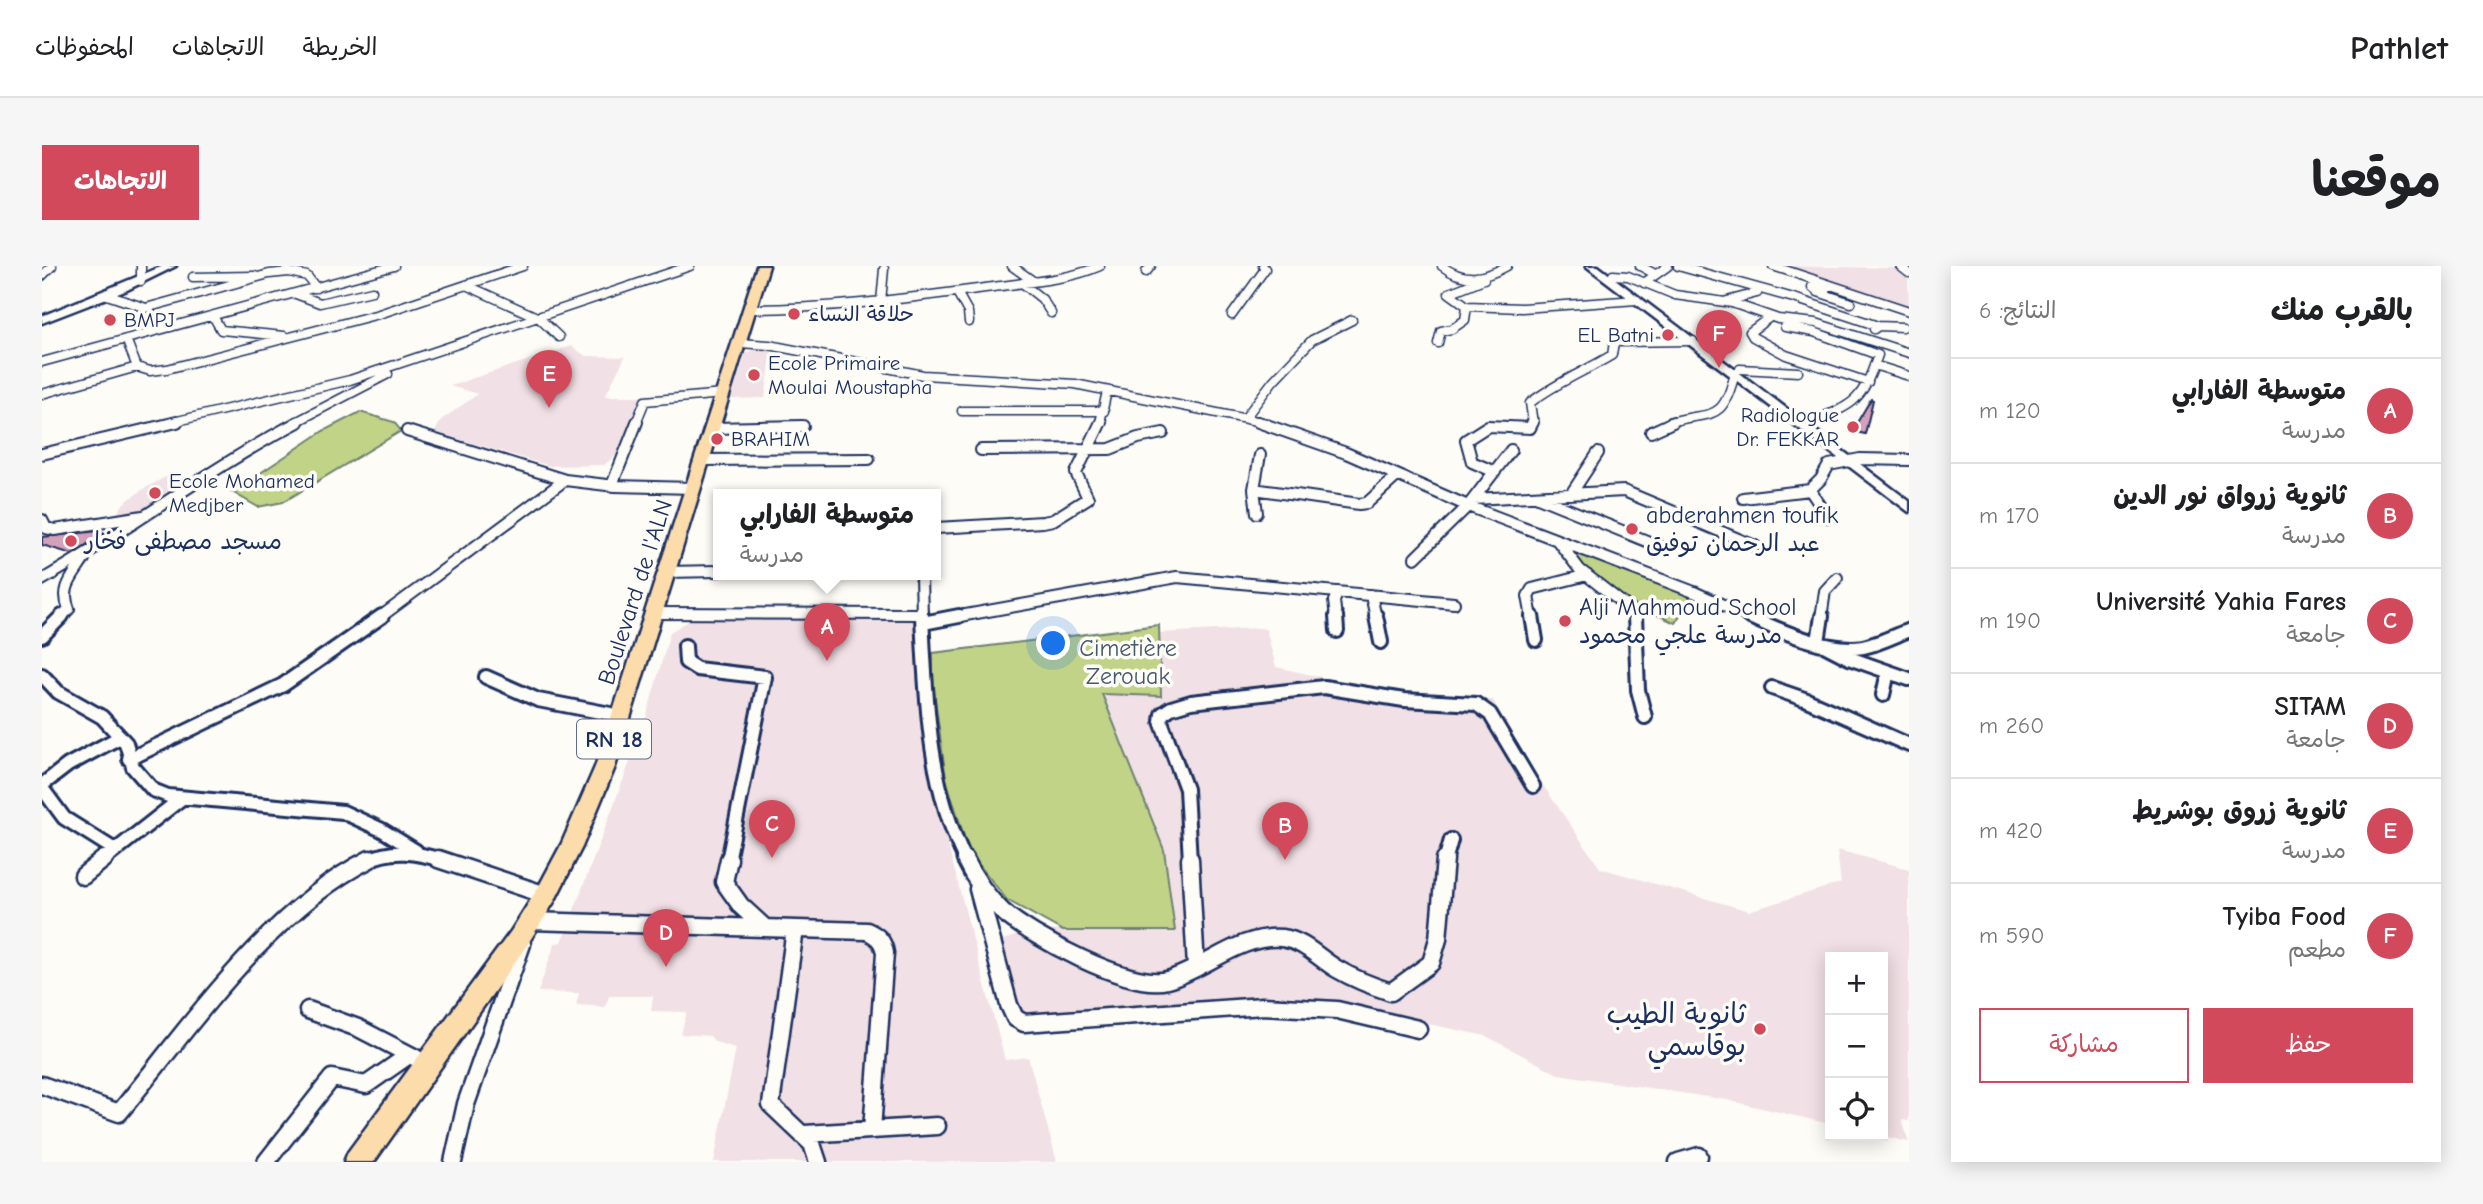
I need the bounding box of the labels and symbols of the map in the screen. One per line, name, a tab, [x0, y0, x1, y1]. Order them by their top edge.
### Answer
place label: حلاقة النساء	[808, 302, 914, 326]
marker: حلاقة النساء	[786, 306, 802, 322]
place label: BMPJ	[124, 308, 175, 332]
pin: F	[1696, 310, 1742, 368]
marker: BMPJ	[102, 312, 118, 328]
place label: EL Batni	[1578, 323, 1654, 347]
marker: EL Batni	[1660, 327, 1676, 343]
pin: E	[526, 350, 572, 408]
place label: Ecole Primaire Moulai Moustapha	[768, 351, 932, 399]
marker: Ecole Primaire Moulai Moustapha	[746, 367, 762, 383]
place label: Radiologue Dr. FEKKAR	[1736, 403, 1839, 451]
marker: Radiologue Dr. FEKKAR	[1845, 419, 1861, 435]
place label: BRAHIM	[731, 427, 810, 451]
marker: BRAHIM	[709, 431, 725, 447]
place label: Ecole Mohamed Medjber	[169, 469, 315, 517]
marker: Ecole Mohamed Medjber	[147, 485, 163, 501]
street label: Boulevard de l'ALN	[592, 496, 678, 688]
place label: abderahmen toufik عبد الرحمان توفيق	[1646, 501, 1839, 558]
marker: abderahmen toufik عبد الرحمان توفيق	[1624, 521, 1640, 537]
place label: مسجد مصطفى فخار	[83, 527, 282, 556]
marker: مسجد مصطفى فخار	[63, 533, 79, 549]
place label: Alji Mahmoud School مدرسة علجي محمود	[1579, 593, 1797, 656]
pin: A	[804, 603, 850, 661]
marker: Alji Mahmoud School مدرسة علجي محمود	[1557, 613, 1573, 629]
your location	[1036, 626, 1070, 660]
park label: Cimetière Zerouak	[1079, 634, 1177, 690]
road number: RN 18	[577, 719, 651, 758]
pin: C	[749, 800, 795, 858]
pin: B	[1262, 802, 1308, 860]
pin: D	[643, 909, 689, 967]
place label: ثانوية الطيب بوقاسمي	[1607, 998, 1747, 1070]
marker: ثانوية الطيب بوقاسمي	[1752, 1021, 1768, 1037]

